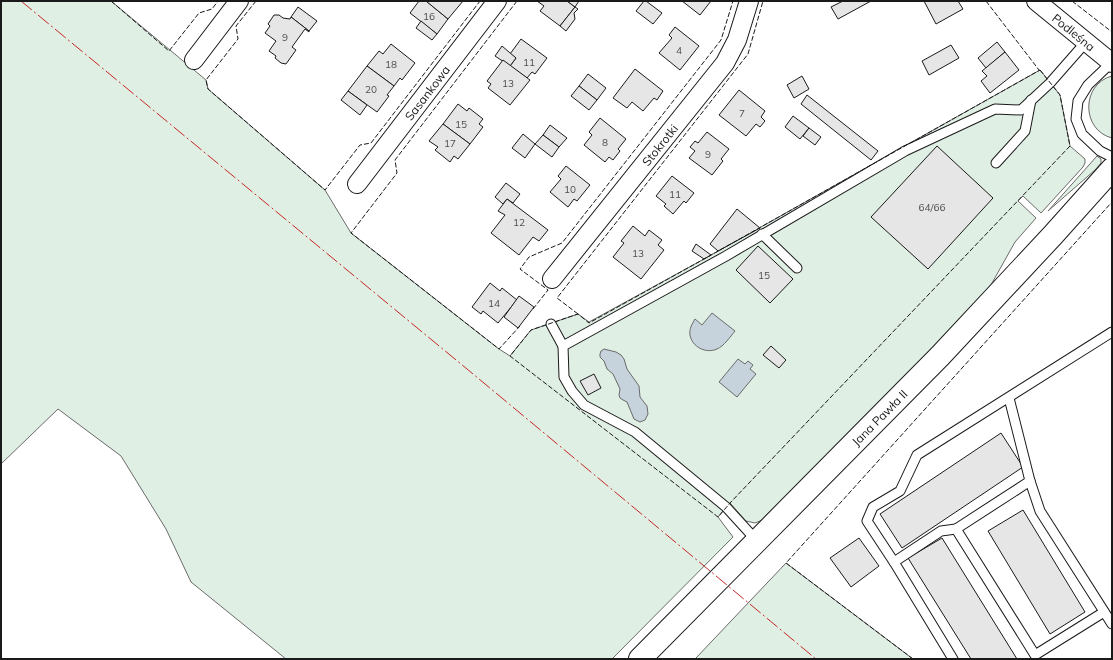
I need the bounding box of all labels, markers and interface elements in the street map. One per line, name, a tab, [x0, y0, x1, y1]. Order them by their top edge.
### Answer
house number: 16	[423, 10, 435, 23]
street label: Podleśna	[1049, 10, 1099, 54]
house number: 9	[282, 31, 288, 44]
house number: 4	[676, 44, 682, 57]
house number: 11	[523, 56, 535, 69]
house number: 18	[385, 58, 397, 71]
street label: Sasankowa	[401, 62, 453, 123]
house number: 13	[502, 77, 514, 90]
house number: 20	[365, 83, 377, 96]
house number: 7	[739, 107, 745, 120]
house number: 15	[455, 118, 467, 131]
street label: Stokrotki	[638, 121, 681, 169]
house number: 8	[602, 136, 608, 149]
house number: 17	[444, 137, 456, 150]
house number: 9	[705, 148, 711, 161]
house number: 10	[564, 183, 576, 196]
house number: 11	[669, 188, 681, 201]
house number: 64/66	[919, 201, 945, 214]
house number: 12	[513, 216, 525, 229]
house number: 13	[632, 247, 644, 260]
house number: 15	[758, 269, 770, 282]
house number: 14	[488, 297, 500, 310]
street label: Jana Pawła II	[848, 386, 910, 449]

